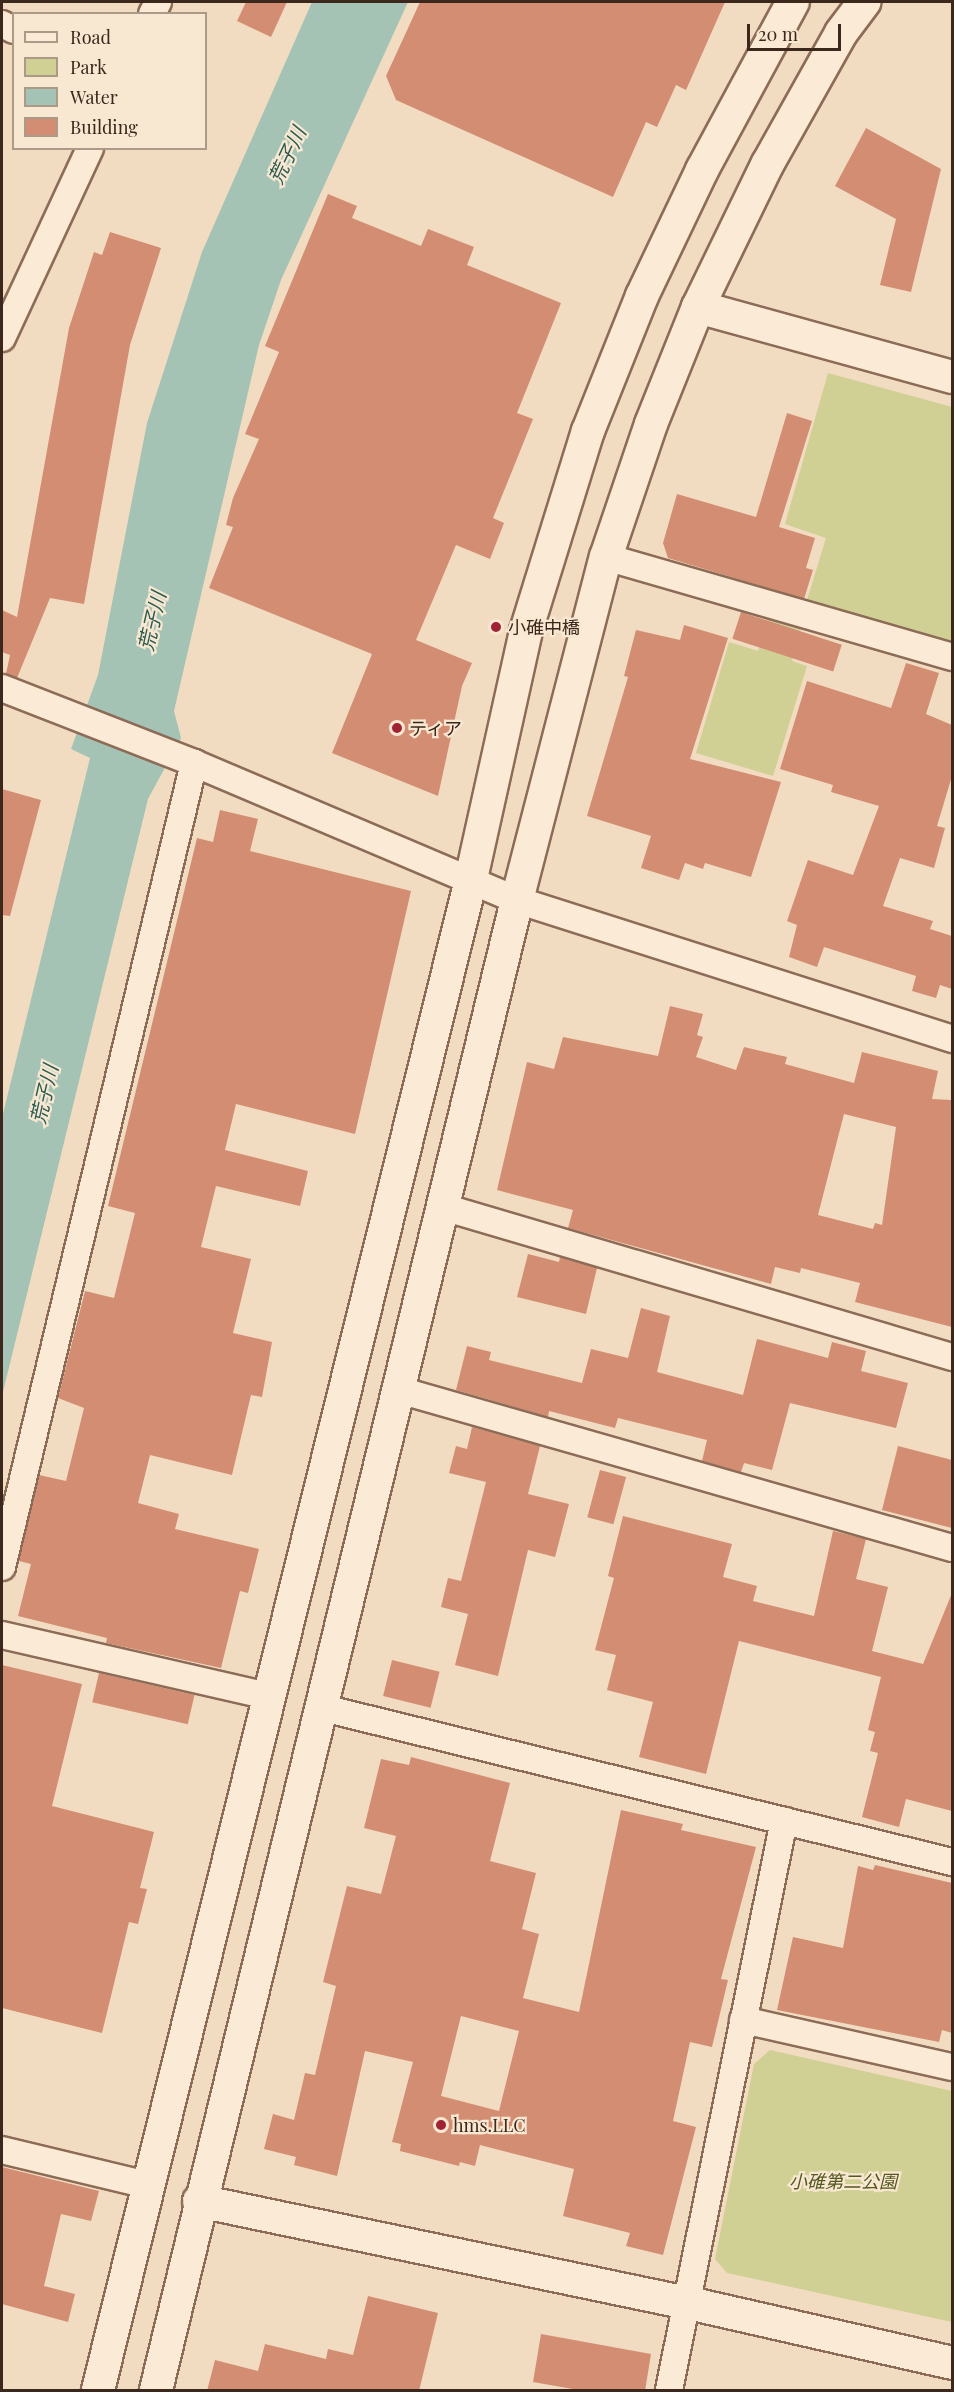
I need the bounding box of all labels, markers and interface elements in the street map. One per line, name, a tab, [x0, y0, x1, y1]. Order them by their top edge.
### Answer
legend	[12, 12, 207, 150]
scale bar	[750, 12, 844, 50]
text: 20 m	[758, 22, 798, 46]
text: Road	[70, 25, 111, 49]
text: Park	[70, 55, 107, 79]
text: Water	[70, 85, 118, 109]
text: Building	[70, 115, 138, 139]
water label: 荒子川	[262, 123, 310, 187]
water label: 荒子川	[133, 589, 169, 653]
place label: 小碓中橋	[508, 616, 580, 638]
marker: 小碓中橋	[489, 620, 503, 634]
place label: ティア	[409, 717, 463, 739]
marker: ティア	[390, 721, 404, 735]
water label: 荒子川	[25, 1062, 61, 1126]
place label: hms.LLC	[453, 2114, 526, 2136]
marker: hms.LLC	[434, 2118, 448, 2132]
park label: 小碓第二公園	[789, 2170, 897, 2192]

